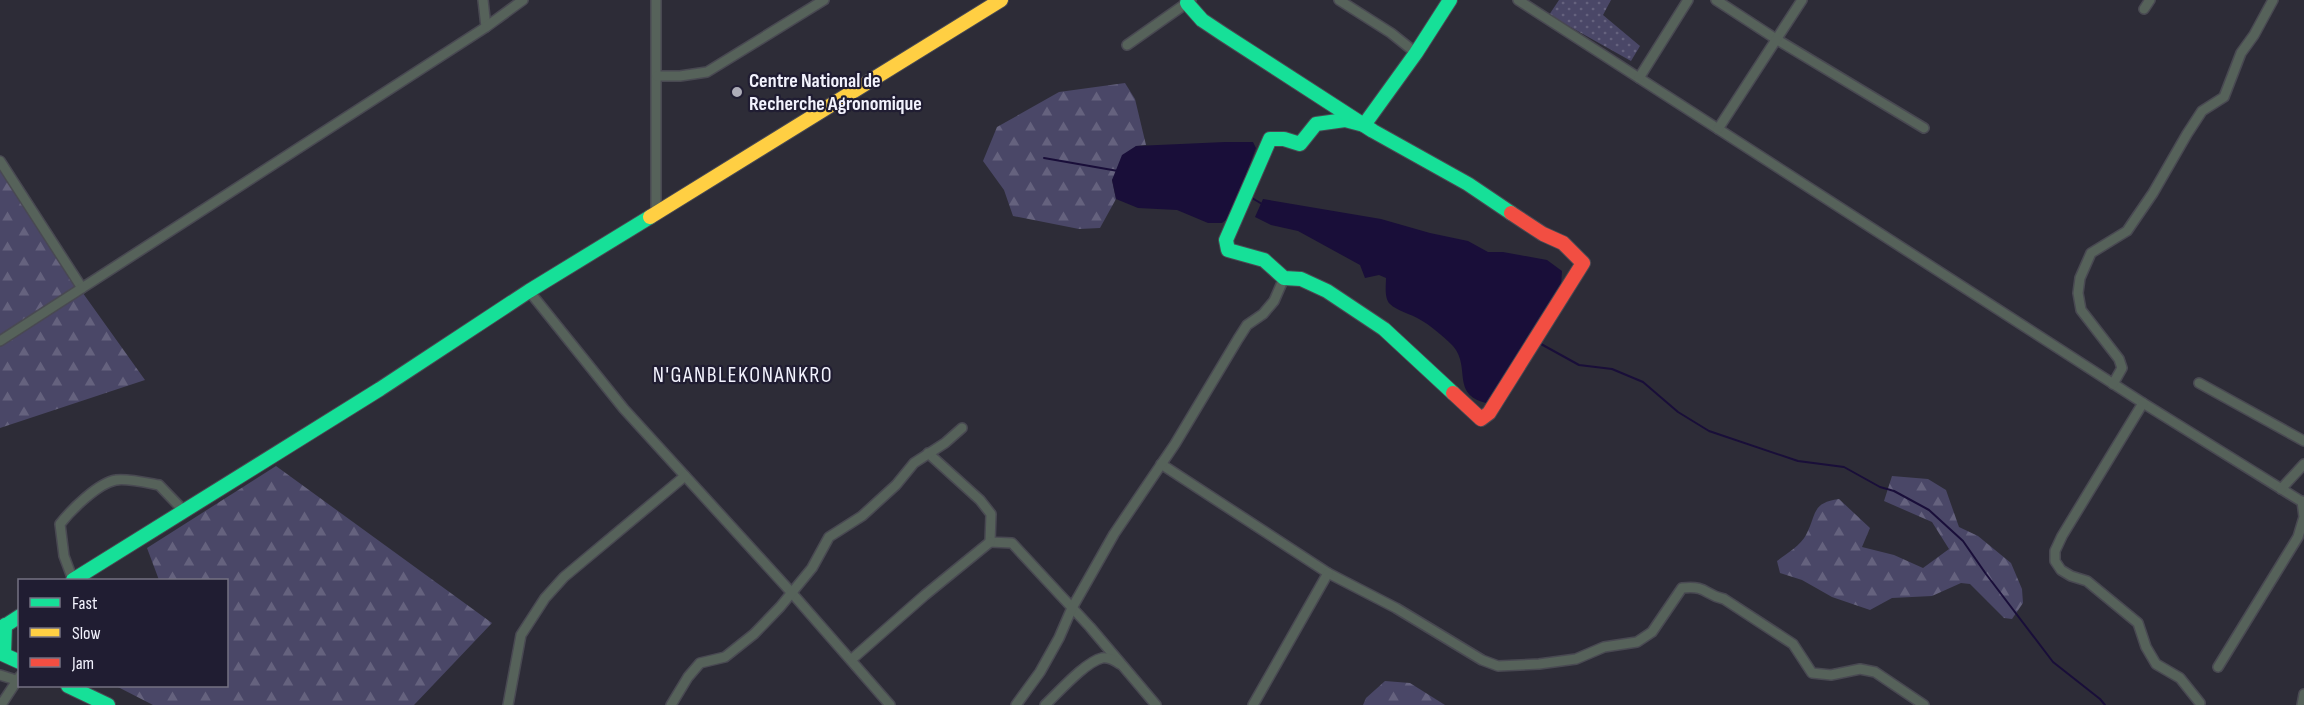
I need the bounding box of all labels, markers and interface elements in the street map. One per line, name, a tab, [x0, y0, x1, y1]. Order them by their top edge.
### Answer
place label: Centre National de Recherche Agronomique	[749, 69, 922, 116]
marker: Centre National de Recherche Agronomique	[730, 85, 744, 99]
district label: N'GANBLEKONANKRO	[653, 362, 833, 389]
legend	[18, 579, 228, 687]
text: Fast	[72, 593, 98, 614]
text: Slow	[72, 623, 101, 644]
text: Jam	[71, 653, 94, 674]

